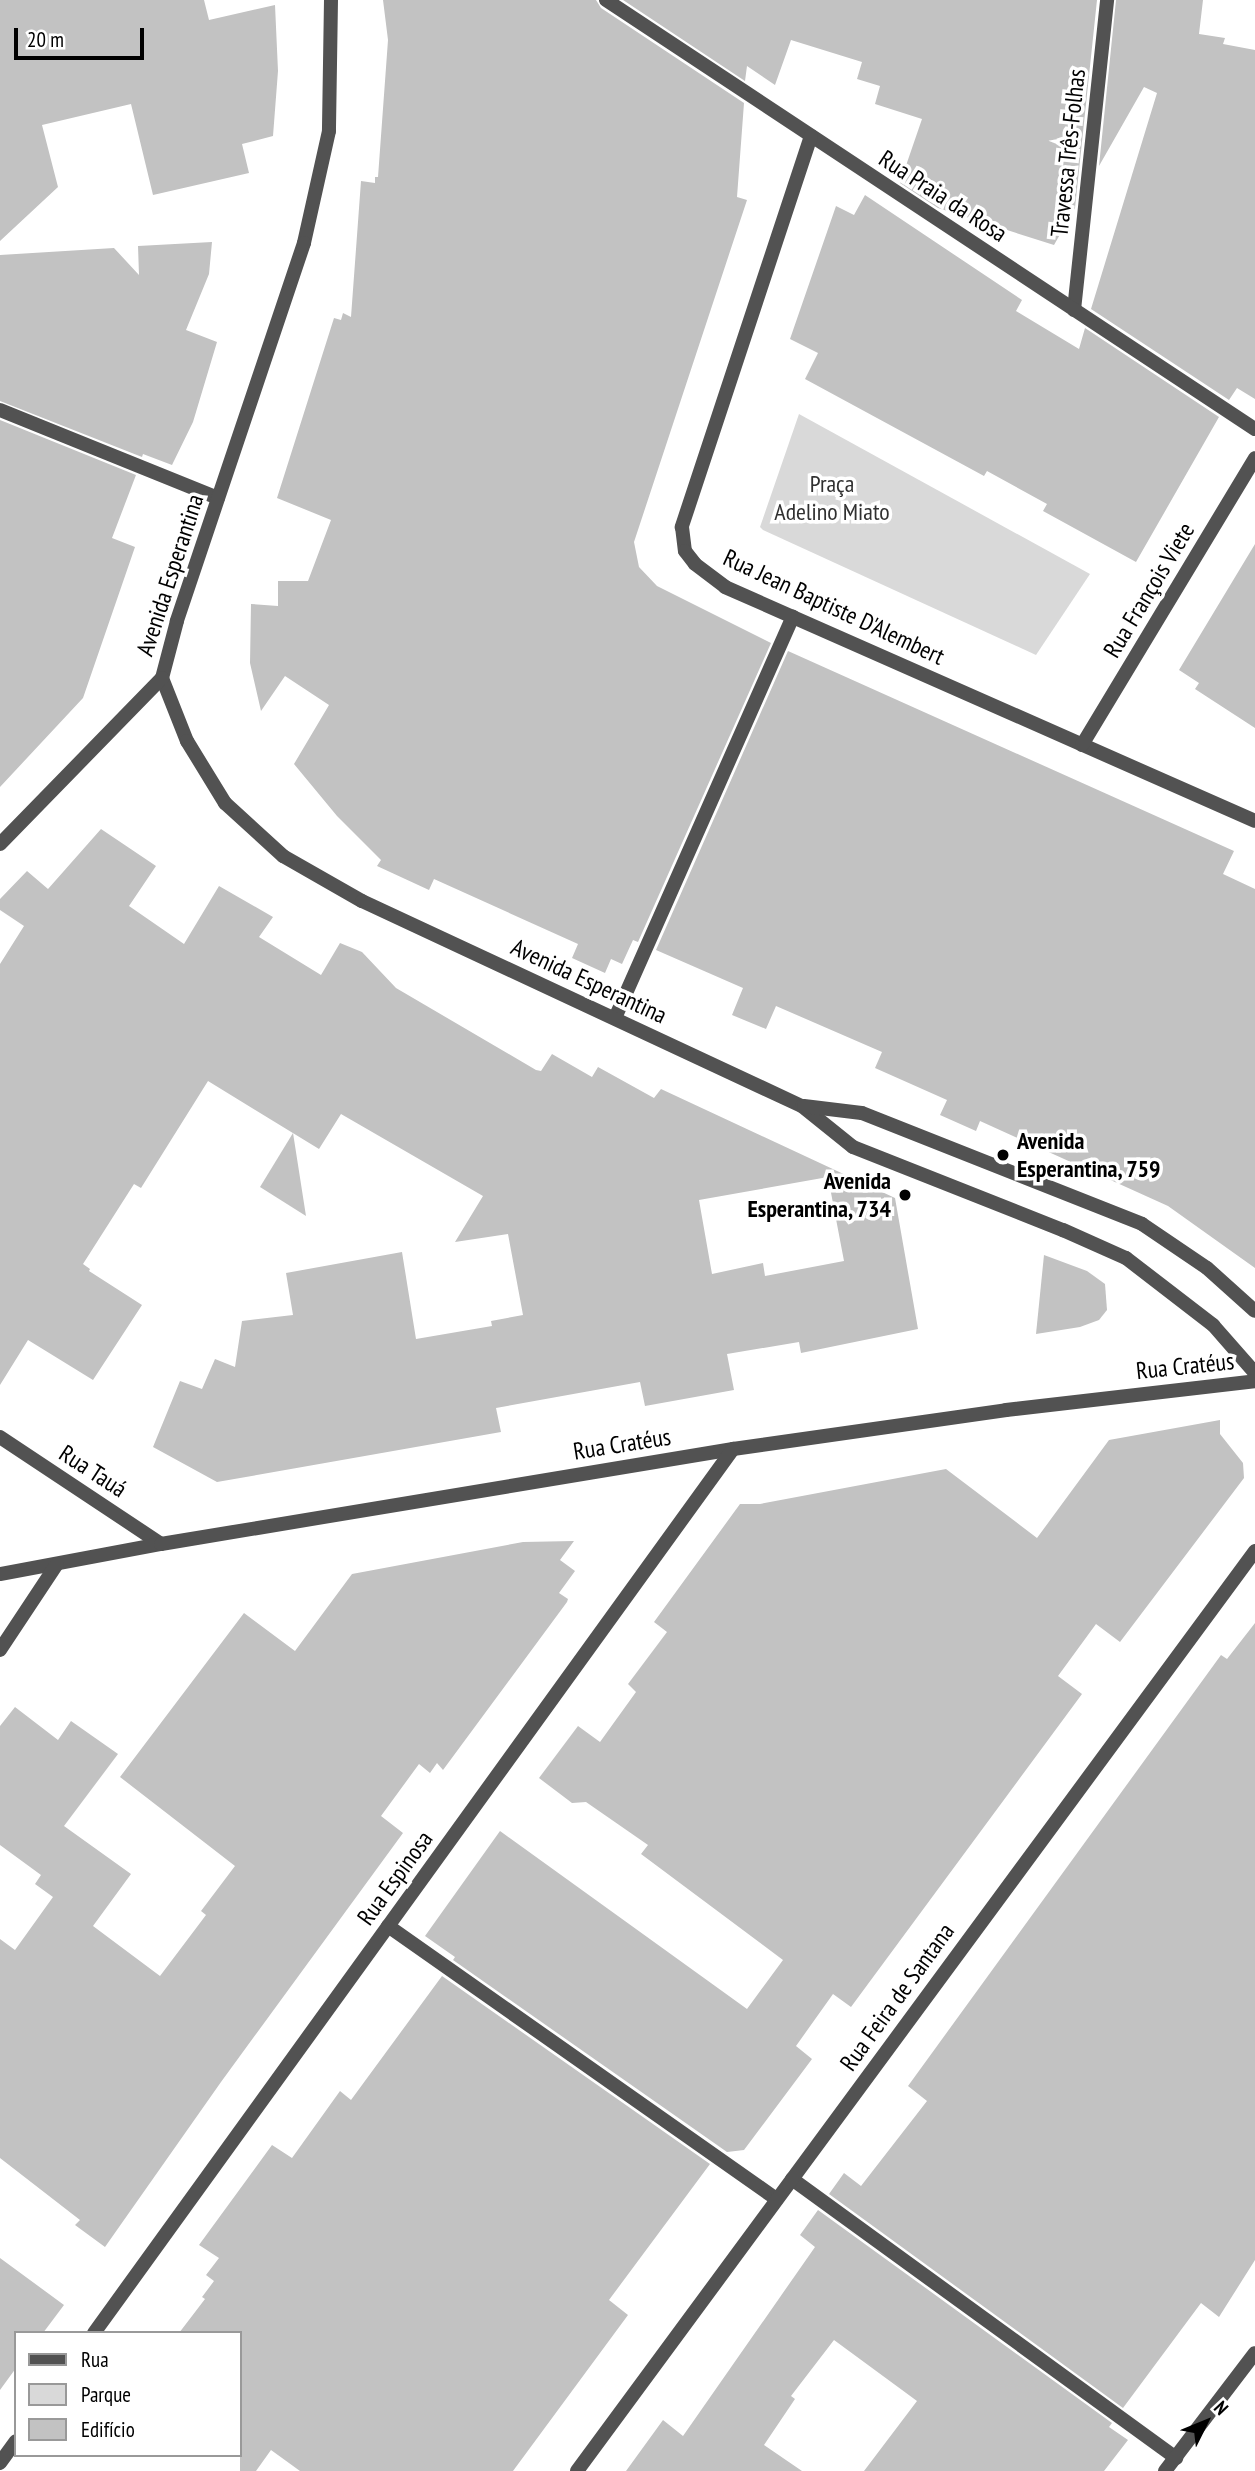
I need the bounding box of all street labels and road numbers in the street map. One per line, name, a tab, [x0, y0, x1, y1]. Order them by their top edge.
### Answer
street label: Travessa Três-Folhas	[1045, 67, 1091, 239]
street label: Rua Praia da Rosa	[874, 144, 1012, 248]
street label: Avenida Esperantina	[130, 491, 210, 659]
street label: Rua François Viete	[1097, 517, 1201, 663]
street label: Rua Jean Baptiste D'Alembert	[719, 543, 949, 671]
street label: Avenida Esperantina	[507, 932, 671, 1030]
street label: Rua Cratéus	[1135, 1347, 1235, 1385]
street label: Rua Cratéus	[571, 1422, 673, 1466]
street label: Rua Tauá	[54, 1439, 132, 1503]
street label: Rua Espinosa	[351, 1825, 439, 1931]
street label: Rua Feira de Santana	[834, 1918, 960, 2076]

